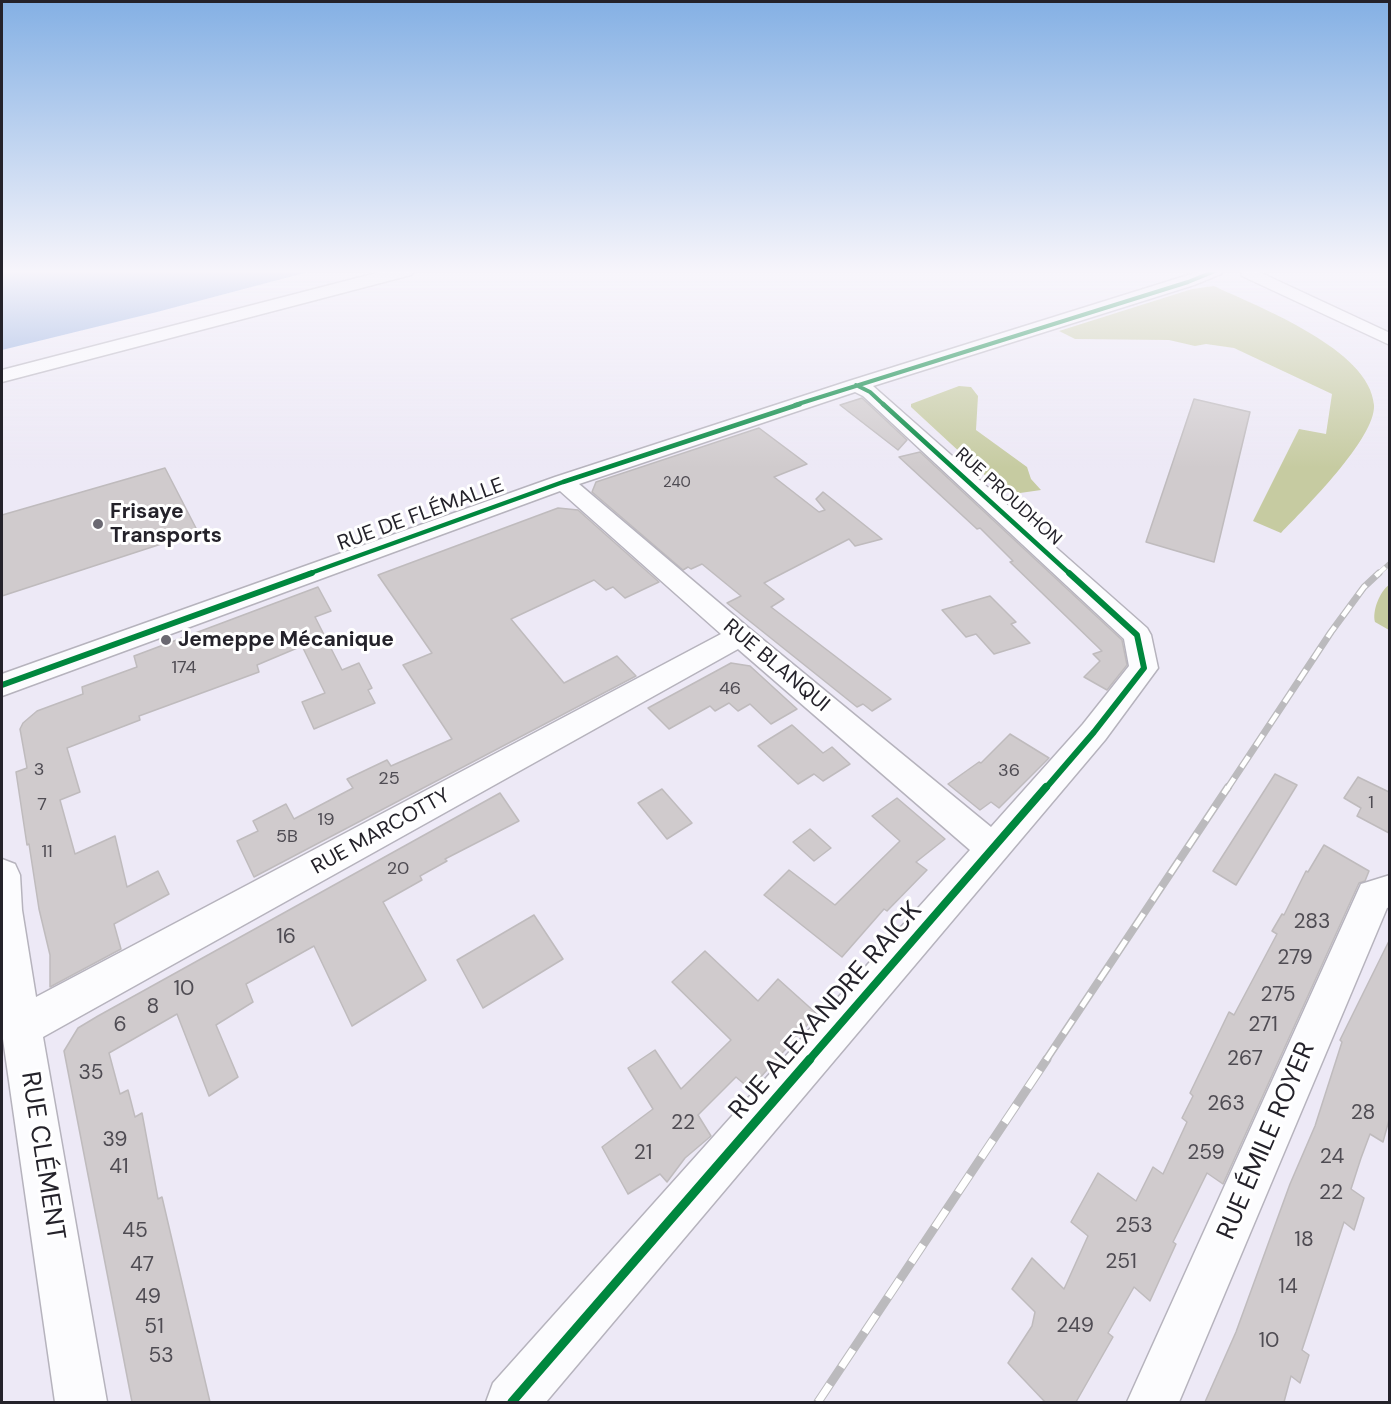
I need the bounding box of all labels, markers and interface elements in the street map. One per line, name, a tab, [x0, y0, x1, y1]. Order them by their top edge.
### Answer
street label: RUE PROUDHON	[950, 444, 1066, 550]
street label: RUE DE FLÉMALLE	[334, 473, 508, 557]
house number: 240	[663, 474, 691, 492]
place label: Frisaye Transports	[110, 499, 222, 549]
marker: Frisaye Transports	[91, 517, 105, 531]
street label: RUE BLANQUI	[718, 614, 834, 718]
place label: Jemeppe Mécanique	[178, 627, 394, 653]
marker: Jemeppe Mécanique	[159, 633, 173, 647]
house number: 174	[171, 657, 197, 679]
house number: 46	[719, 678, 741, 700]
house number: 3	[34, 759, 44, 781]
house number: 36	[998, 760, 1020, 782]
house number: 25	[378, 768, 400, 790]
street label: RUE MARCOTTY	[308, 784, 454, 880]
house number: 1	[1368, 792, 1374, 814]
house number: 7	[37, 794, 47, 816]
house number: 19	[318, 809, 334, 831]
house number: 5B	[276, 826, 298, 848]
house number: 11	[41, 841, 53, 863]
house number: 20	[387, 858, 409, 880]
street label: RUE ALEXANDRE RAICK	[723, 896, 929, 1126]
house number: 283	[1294, 909, 1330, 935]
house number: 16	[276, 924, 296, 950]
house number: 279	[1277, 945, 1313, 971]
house number: 10	[174, 976, 194, 1002]
house number: 275	[1260, 982, 1296, 1008]
house number: 8	[147, 994, 159, 1020]
house number: 6	[113, 1012, 127, 1038]
house number: 271	[1248, 1012, 1278, 1038]
street label: RUE ÉMILE ROYER	[1211, 1038, 1323, 1244]
house number: 267	[1227, 1046, 1263, 1072]
house number: 35	[78, 1060, 104, 1086]
street label: RUE CLÉMENT	[13, 1069, 71, 1243]
house number: 263	[1207, 1091, 1245, 1117]
house number: 28	[1351, 1100, 1375, 1126]
house number: 22	[671, 1110, 695, 1136]
house number: 39	[103, 1127, 127, 1153]
house number: 21	[634, 1140, 652, 1166]
house number: 259	[1187, 1140, 1225, 1166]
house number: 24	[1320, 1144, 1344, 1170]
house number: 41	[109, 1154, 129, 1180]
house number: 22	[1319, 1180, 1343, 1206]
house number: 253	[1115, 1213, 1153, 1239]
house number: 45	[122, 1218, 148, 1244]
house number: 18	[1294, 1227, 1314, 1253]
house number: 251	[1105, 1249, 1137, 1275]
house number: 47	[130, 1252, 154, 1278]
house number: 14	[1278, 1274, 1298, 1300]
house number: 49	[135, 1284, 161, 1310]
house number: 249	[1056, 1313, 1094, 1339]
house number: 51	[144, 1314, 164, 1340]
house number: 10	[1259, 1328, 1279, 1354]
house number: 53	[148, 1343, 174, 1369]

